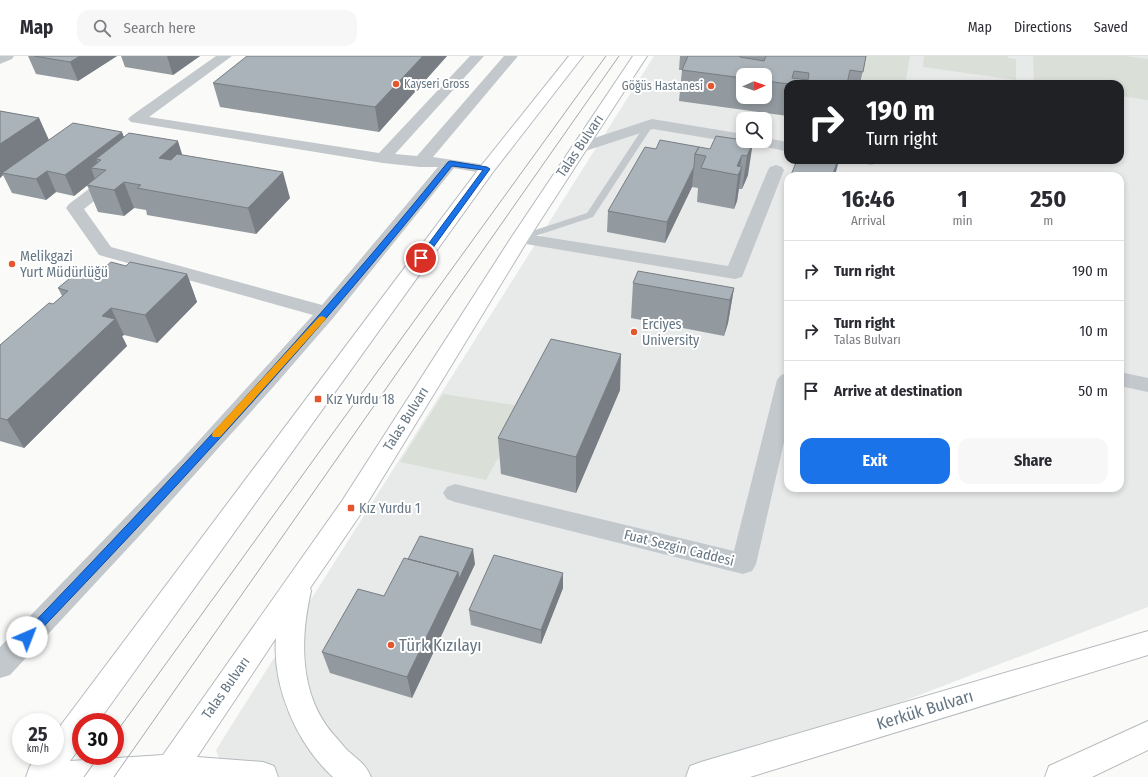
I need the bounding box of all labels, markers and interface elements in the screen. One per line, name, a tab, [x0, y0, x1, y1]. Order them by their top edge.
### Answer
search box	[77, 10, 357, 46]
text: Map	[20, 16, 53, 39]
icon: search	[91, 17, 113, 39]
text: Search here	[123, 19, 196, 37]
text: Map	[968, 19, 992, 36]
text: Directions	[1014, 19, 1072, 36]
text: Saved	[1094, 19, 1128, 36]
north arrow	[736, 68, 772, 104]
map controls	[736, 68, 772, 148]
place label: Kayseri Gross	[404, 77, 470, 91]
marker: Kayseri Gross	[391, 79, 401, 89]
place label: Göğüs Hastanesi	[622, 79, 703, 93]
marker: Göğüs Hastanesi	[706, 81, 716, 91]
text: 190 m	[866, 94, 935, 127]
icon: right	[800, 96, 852, 148]
street label: Talas Bulvarı	[553, 111, 607, 181]
button: search	[736, 112, 772, 148]
text: Turn right	[866, 128, 938, 150]
text: 16:46	[842, 185, 895, 213]
text: 1	[957, 185, 968, 213]
text: 250	[1030, 185, 1066, 213]
text: Arrival	[851, 213, 885, 228]
text: min	[952, 213, 973, 228]
text: m	[1043, 213, 1053, 228]
pin	[404, 241, 438, 275]
icon: arrive	[410, 247, 432, 269]
place label: Melikgazi Yurt Müdürlüğü	[20, 248, 108, 281]
marker: Melikgazi Yurt Müdürlüğü	[7, 259, 17, 269]
icon: right	[800, 260, 822, 282]
text: Turn right	[834, 262, 895, 280]
text: 190 m	[1072, 262, 1108, 280]
text: Turn right	[834, 314, 895, 332]
place label: Erciyes University	[642, 316, 700, 349]
icon: right	[800, 320, 822, 342]
text: 10 m	[1079, 322, 1108, 340]
marker: Erciyes University	[629, 327, 639, 337]
text: Talas Bulvarı	[834, 332, 901, 347]
icon: arrive	[800, 380, 822, 402]
text: Arrive at destination	[834, 382, 962, 400]
text: 50 m	[1078, 382, 1108, 400]
street label: Talas Bulvarı	[380, 384, 432, 454]
place label: Kız Yurdu 18	[326, 391, 394, 408]
marker: Kız Yurdu 18	[313, 394, 323, 404]
button: Exit	[800, 438, 950, 484]
button: Share	[958, 438, 1108, 484]
place label: Kız Yurdu 1	[359, 500, 420, 517]
marker: Kız Yurdu 1	[346, 503, 356, 513]
street label: Fuat Sezgin Caddesi	[622, 526, 736, 570]
position arrow	[6, 616, 48, 658]
place label: Türk Kızılayı	[399, 635, 482, 656]
marker: Türk Kızılayı	[386, 640, 396, 650]
street label: Talas Bulvarı	[198, 654, 254, 722]
street label: Kerkük Bulvarı	[874, 685, 976, 735]
speed limit sign: 30	[72, 713, 124, 765]
text: 25	[28, 722, 48, 746]
text: km/h	[27, 743, 49, 755]

